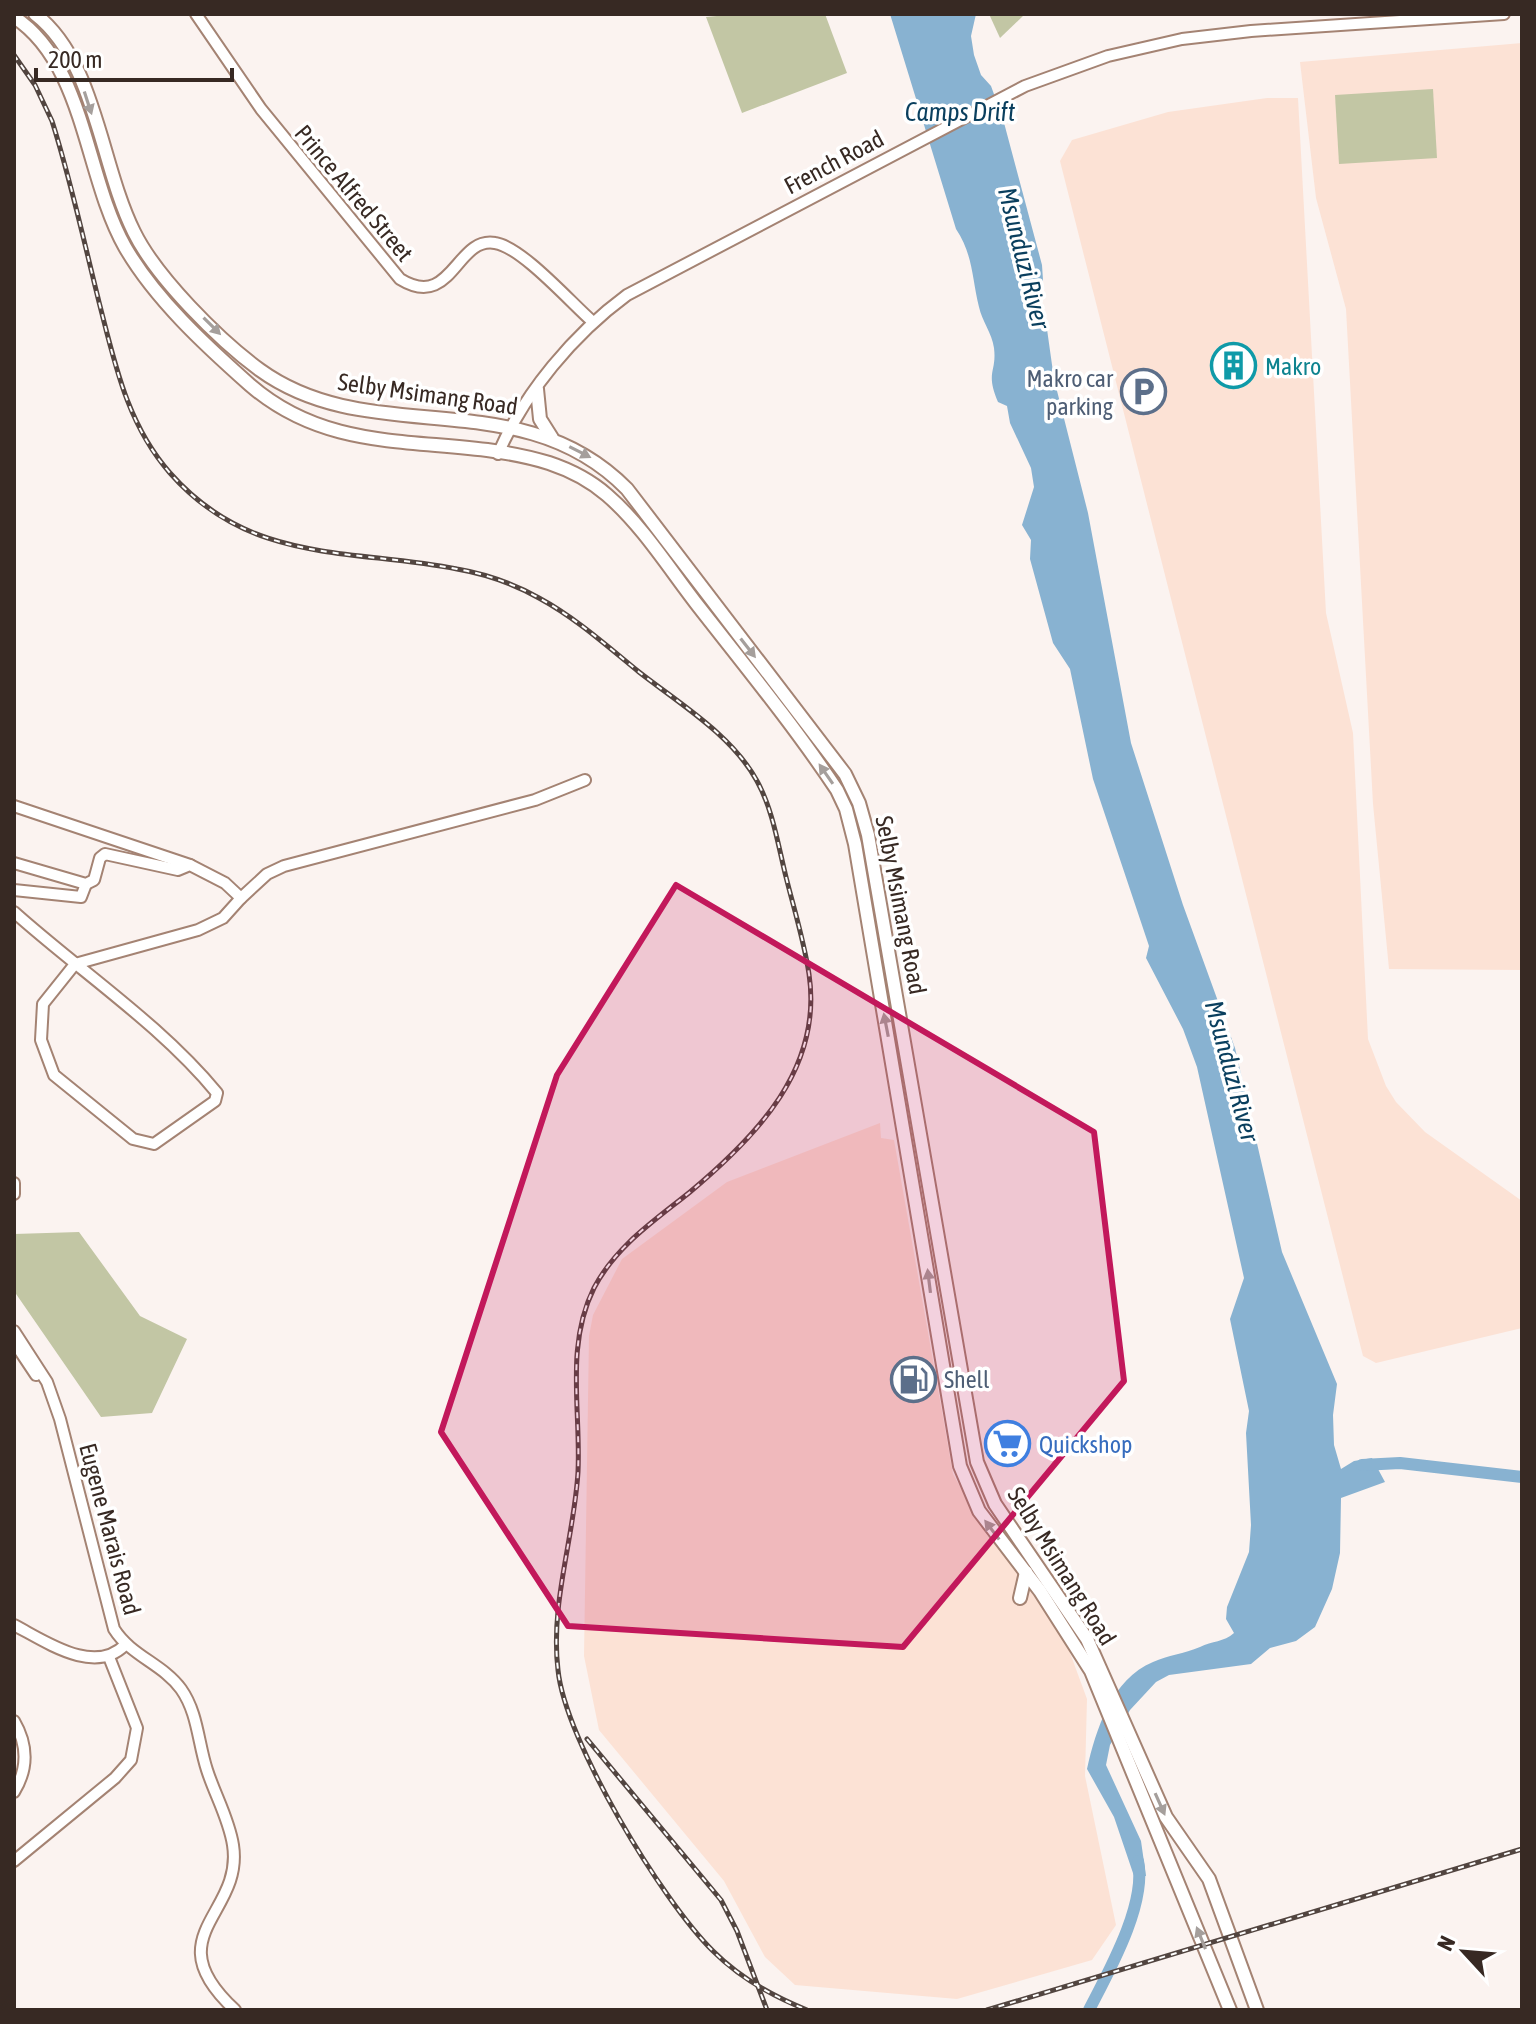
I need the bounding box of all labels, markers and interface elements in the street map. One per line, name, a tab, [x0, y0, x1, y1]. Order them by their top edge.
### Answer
scale bar	[36, 32, 232, 82]
text: 200 m	[48, 46, 102, 73]
one-way arrow	[82, 91, 95, 115]
water label: Camps Drift	[905, 97, 1016, 127]
street label: Prince Alfred Street	[289, 120, 419, 266]
street label: French Road	[780, 125, 888, 199]
water label: Msunduzi River	[992, 184, 1056, 333]
one-way arrow	[202, 316, 221, 335]
building icon: Makro	[1210, 342, 1258, 390]
place label: Makro	[1265, 353, 1321, 380]
place label: Makro car parking	[1026, 365, 1114, 420]
street label: Selby Msimang Road	[336, 368, 520, 420]
parking icon: Makro car parking	[1120, 368, 1168, 416]
one-way arrow	[568, 446, 591, 459]
one-way arrow	[740, 638, 756, 658]
one-way arrow	[819, 764, 834, 785]
street label: Selby Msimang Road	[870, 813, 932, 997]
water label: Msunduzi River	[1199, 997, 1266, 1146]
one-way arrow	[879, 1012, 892, 1037]
one-way arrow	[922, 1268, 935, 1293]
fuel station icon: Shell	[889, 1355, 937, 1403]
place label: Shell	[944, 1366, 990, 1393]
supermarket icon: Quickshop	[984, 1420, 1032, 1468]
place label: Quickshop	[1039, 1431, 1132, 1458]
street label: Eugene Marais Road	[74, 1440, 146, 1618]
street label: Selby Msimang Road	[1003, 1482, 1121, 1650]
one-way arrow	[985, 1520, 1001, 1540]
one-way arrow	[1153, 1792, 1166, 1816]
north arrow	[1424, 1912, 1504, 1992]
one-way arrow	[1194, 1926, 1207, 1950]
text: N	[1431, 1932, 1461, 1955]

